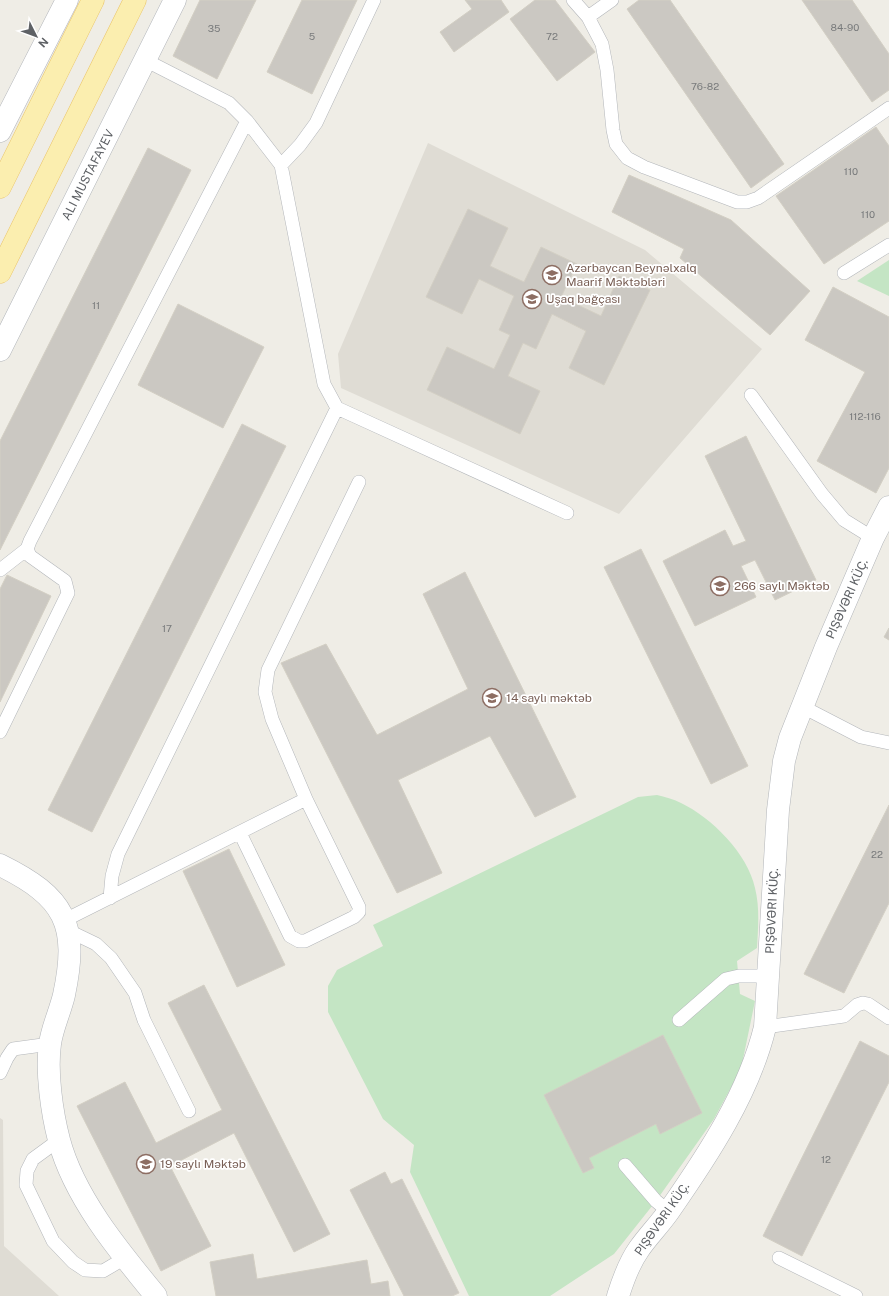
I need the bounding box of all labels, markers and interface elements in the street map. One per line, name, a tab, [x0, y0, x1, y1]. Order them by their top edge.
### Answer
north arrow	[16, 16, 56, 56]
house number: 84-90	[831, 21, 859, 33]
house number: 35	[208, 22, 220, 34]
house number: 5	[309, 30, 315, 42]
house number: 72	[546, 30, 558, 42]
text: N	[36, 35, 51, 50]
house number: 76-82	[691, 80, 719, 92]
street label: ALI MUSTAFAYEV	[59, 127, 117, 223]
house number: 110	[844, 165, 858, 177]
house number: 110	[861, 208, 875, 220]
place label: Azərbaycan Beynəlxalq Maarif Məktəbləri	[566, 261, 697, 289]
school or university icon: Azərbaycan Beynəlxalq Maarif Məktəbləri	[541, 264, 563, 286]
school or university icon: Uşaq bağçası	[521, 288, 543, 310]
place label: Uşaq bağçası	[546, 292, 620, 306]
house number: 11	[92, 299, 100, 311]
house number: 112-116	[849, 410, 881, 422]
street label: PIŞƏVƏRI KÜÇ.	[823, 557, 871, 641]
school or university icon: 266 saylı Məktəb	[709, 575, 731, 597]
place label: 266 saylı Məktəb	[734, 579, 830, 593]
house number: 17	[162, 622, 172, 634]
school or university icon: 14 saylı məktəb	[481, 687, 503, 709]
place label: 14 saylı məktəb	[506, 691, 592, 705]
house number: 22	[871, 848, 883, 860]
street label: PIŞƏVƏRI KÜÇ.	[763, 868, 781, 954]
school or university icon: 19 saylı Məktəb	[135, 1153, 157, 1175]
house number: 12	[821, 1153, 831, 1165]
place label: 19 saylı Məktəb	[160, 1157, 246, 1171]
street label: PIŞƏVƏRI KÜÇ.	[632, 1180, 692, 1258]

